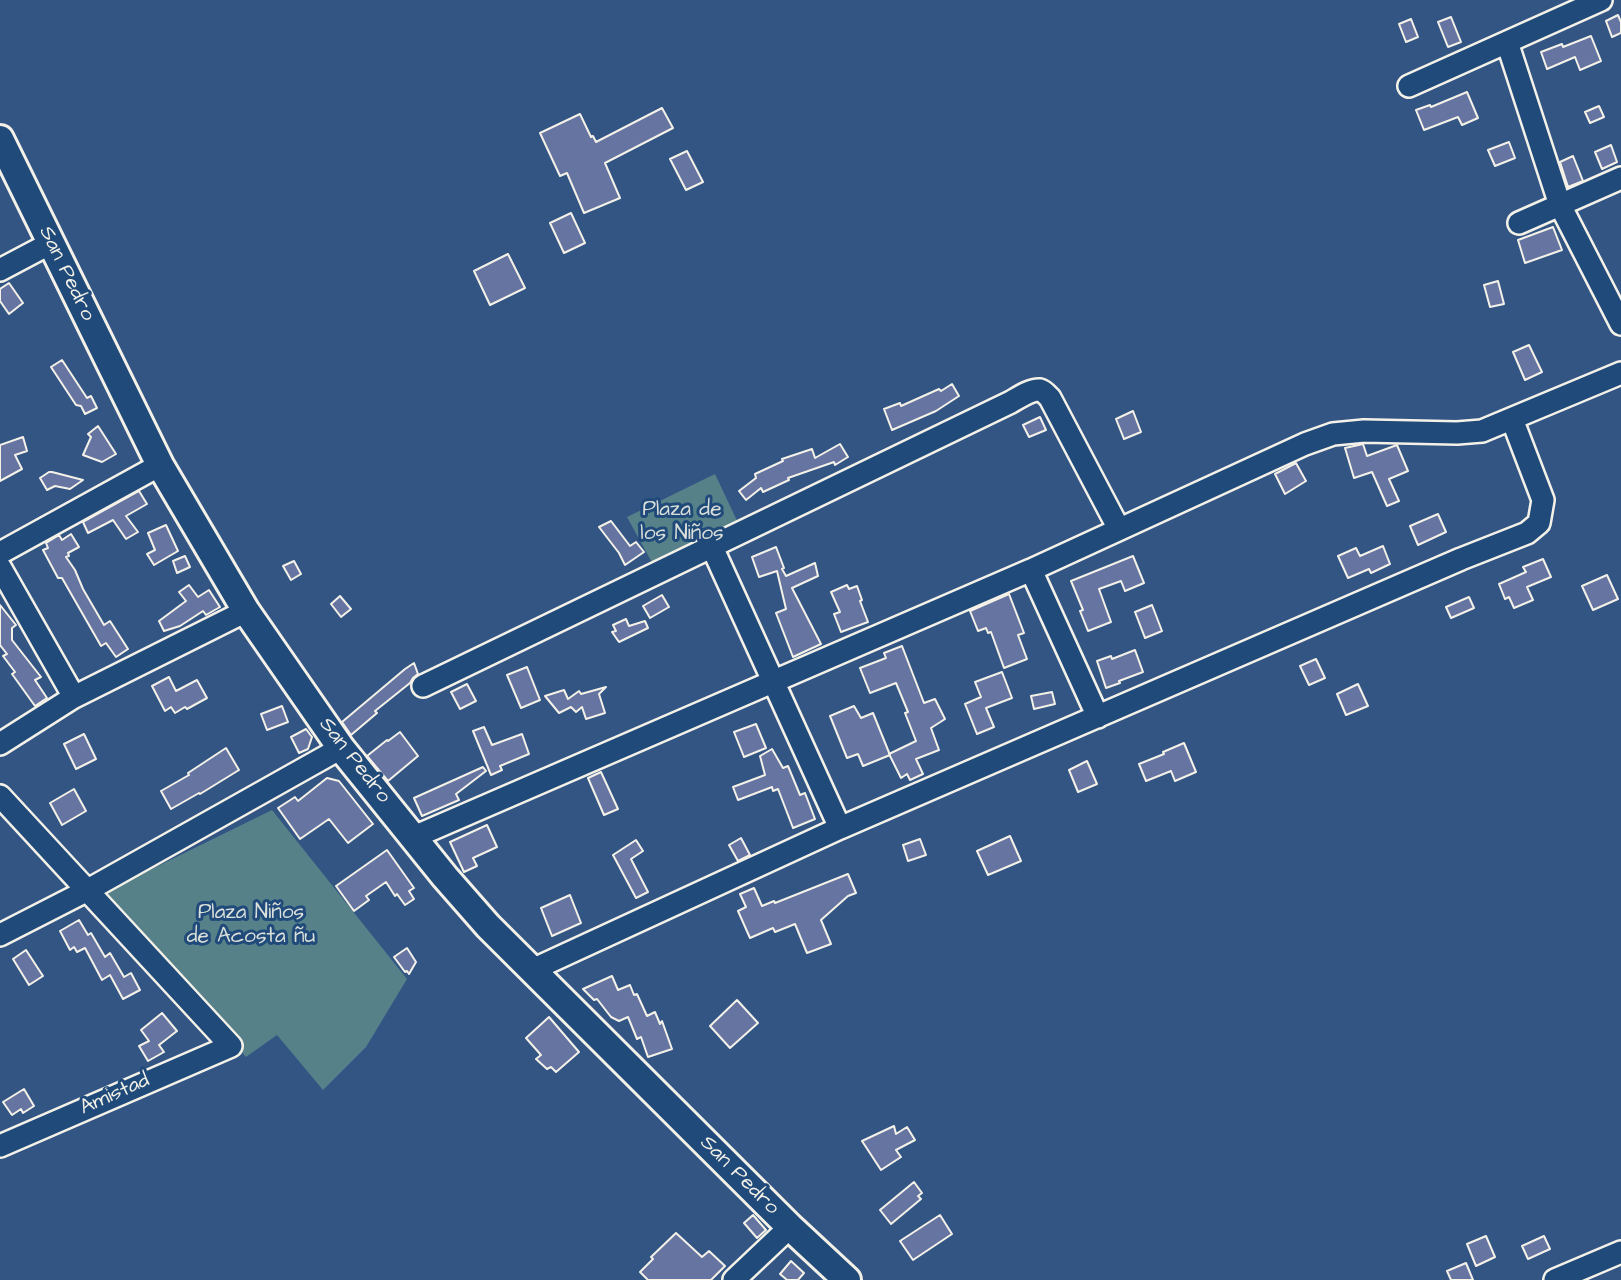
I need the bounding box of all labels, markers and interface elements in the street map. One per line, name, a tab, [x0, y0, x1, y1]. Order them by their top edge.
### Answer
street label: San Pedro	[32, 223, 100, 325]
park label: Plaza de los Niños	[640, 498, 724, 548]
street label: San Pedro	[313, 713, 395, 809]
park label: Plaza Niños de Acosta ñu	[187, 901, 315, 951]
street label: Amistad	[76, 1069, 154, 1121]
street label: San Pedro	[694, 1131, 784, 1221]

